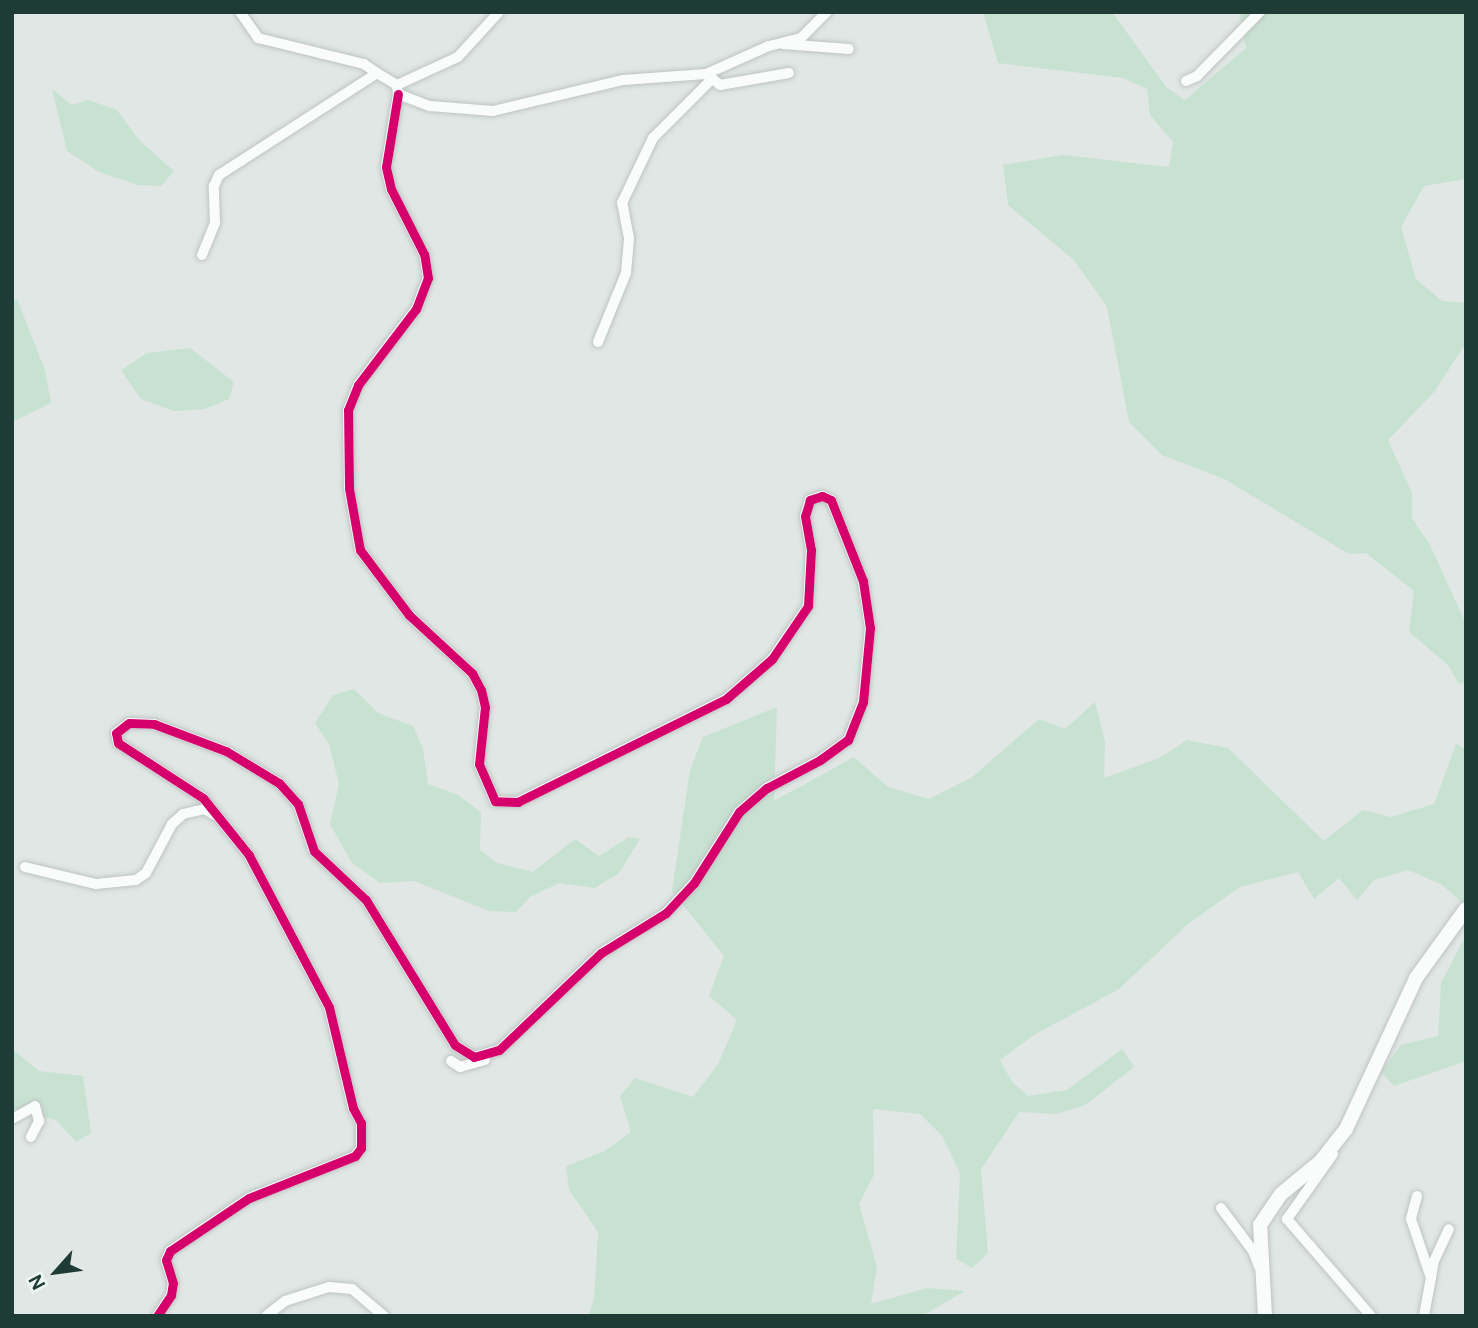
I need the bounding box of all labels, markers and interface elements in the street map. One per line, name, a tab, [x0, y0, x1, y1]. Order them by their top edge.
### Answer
north arrow	[21, 1237, 91, 1307]
text: N	[23, 1270, 51, 1294]

